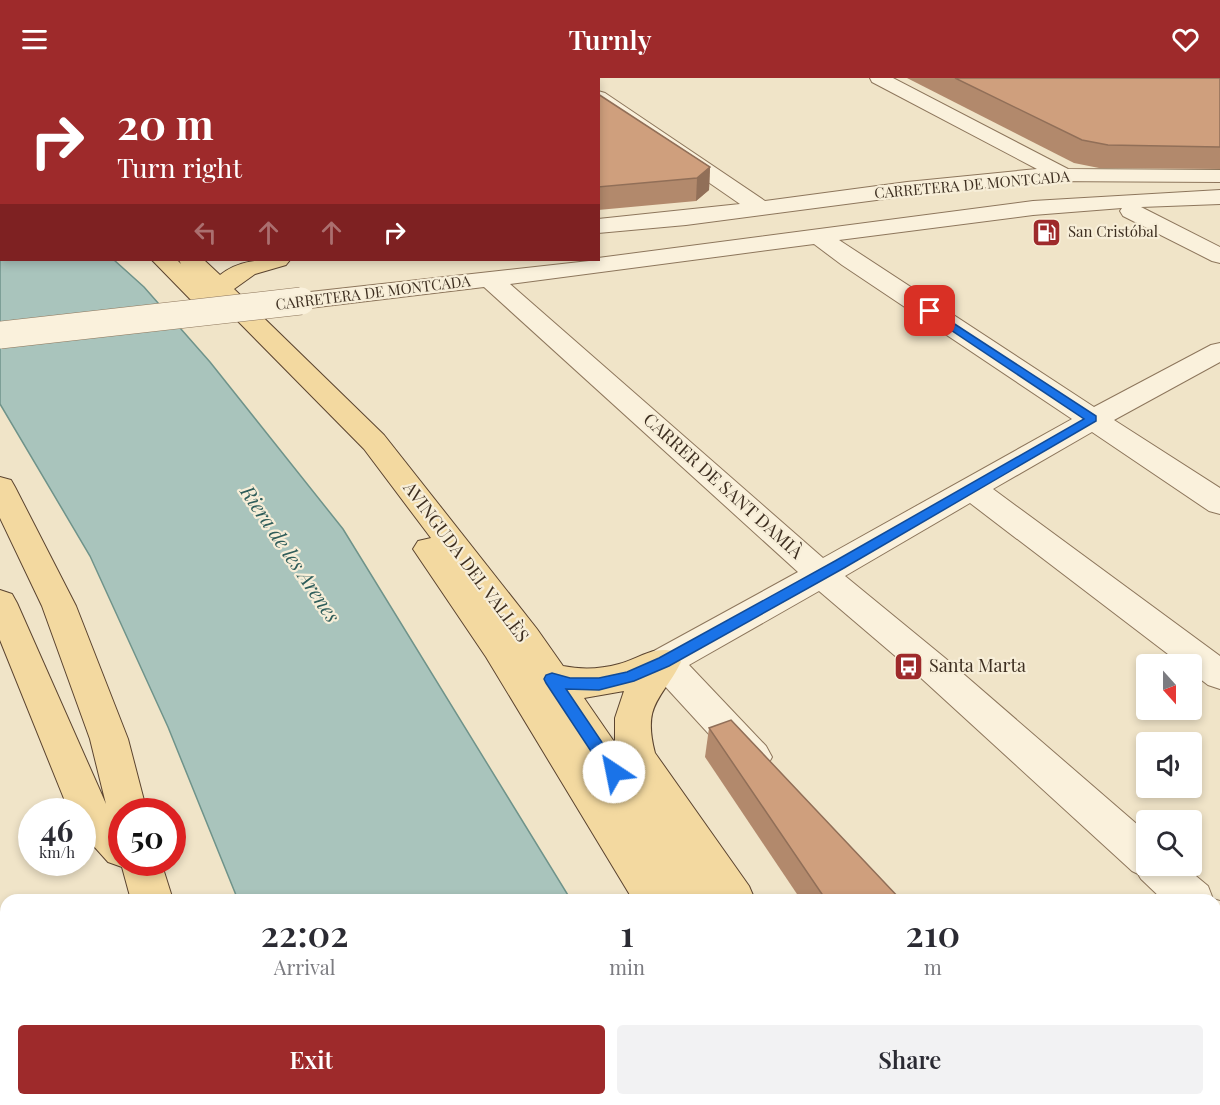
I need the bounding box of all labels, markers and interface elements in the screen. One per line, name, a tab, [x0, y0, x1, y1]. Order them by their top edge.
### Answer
text: Turnly	[568, 21, 652, 57]
icon: menu	[18, 23, 51, 56]
icon: heart	[1169, 23, 1202, 56]
text: 20 m	[117, 95, 214, 151]
icon: right	[18, 102, 96, 180]
text: Turn right	[117, 149, 242, 185]
street label: CARRETERA DE MONTCADA	[873, 165, 1071, 203]
icon: left	[189, 216, 222, 249]
icon: ahead	[252, 216, 285, 249]
icon: ahead	[315, 216, 348, 249]
icon: right	[378, 216, 411, 249]
fuel station icon: San Cristóbal	[1031, 216, 1063, 248]
place label: San Cristóbal	[1068, 221, 1158, 241]
street label: CARRETERA DE MONTCADA	[274, 270, 472, 314]
pin	[904, 285, 955, 336]
icon: arrive	[913, 294, 946, 327]
street label: CARRER DE SANT DAMIÀ	[639, 407, 809, 564]
street label: AVINGUDA DEL VALLÈS	[398, 475, 535, 647]
water label: Riera de les Arenes	[235, 478, 347, 627]
bus stop icon: Santa Marta	[892, 650, 924, 682]
place label: Santa Marta	[929, 653, 1026, 677]
north arrow	[1136, 654, 1202, 720]
map controls	[1136, 654, 1202, 876]
button: sound	[1136, 732, 1202, 798]
position arrow	[582, 740, 646, 804]
speed limit sign: 50	[108, 798, 186, 876]
text: 46	[41, 810, 73, 850]
button: search	[1136, 810, 1202, 876]
text: km/h	[39, 842, 75, 862]
text: 22:02	[261, 908, 349, 956]
text: 1	[620, 908, 634, 956]
text: 210	[906, 908, 960, 956]
text: Arrival	[274, 953, 335, 980]
text: min	[609, 953, 645, 980]
text: m	[924, 953, 942, 980]
button: Exit	[18, 1025, 605, 1094]
button: Share	[617, 1025, 1203, 1094]

